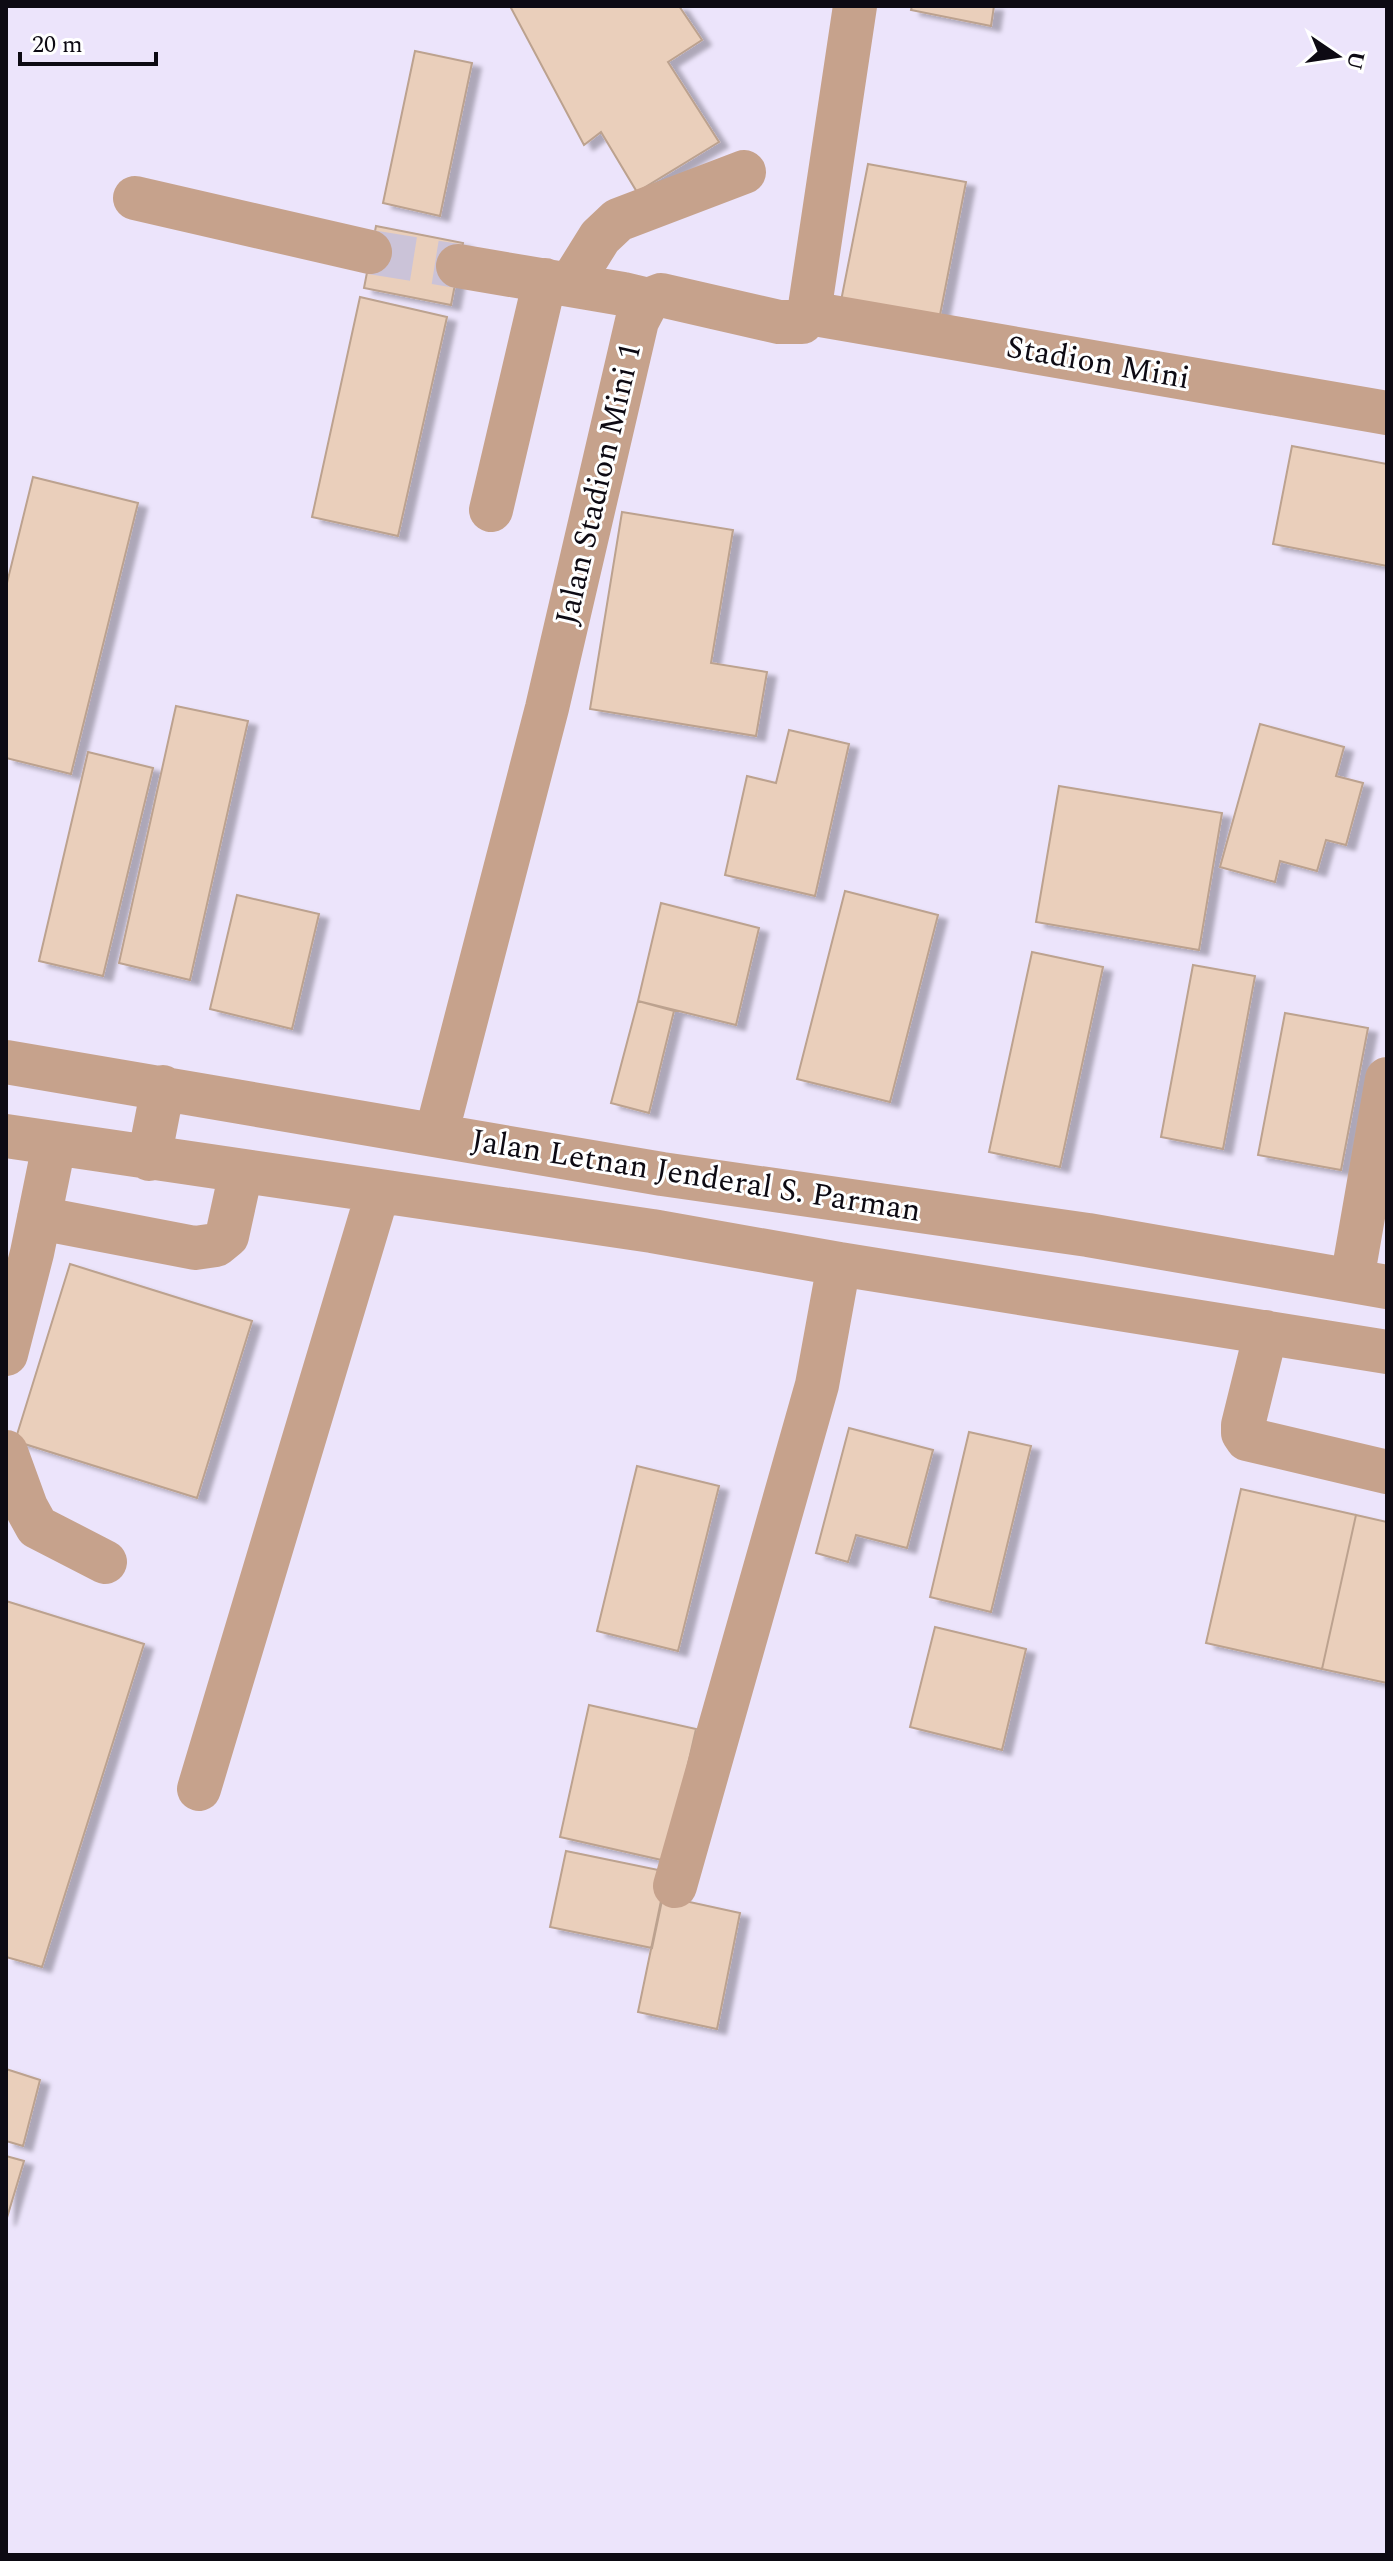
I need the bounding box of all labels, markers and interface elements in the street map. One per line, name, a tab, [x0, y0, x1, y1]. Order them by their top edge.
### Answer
scale bar	[20, 16, 156, 66]
north arrow	[1297, 16, 1377, 96]
text: 20 m	[32, 27, 83, 63]
text: U	[1337, 47, 1373, 73]
street label: Stadion Mini	[1003, 323, 1193, 403]
street label: Jalan Stadion Mini 1	[543, 338, 655, 630]
street label: Jalan Letnan Jenderal S. Parman	[468, 1116, 924, 1236]

